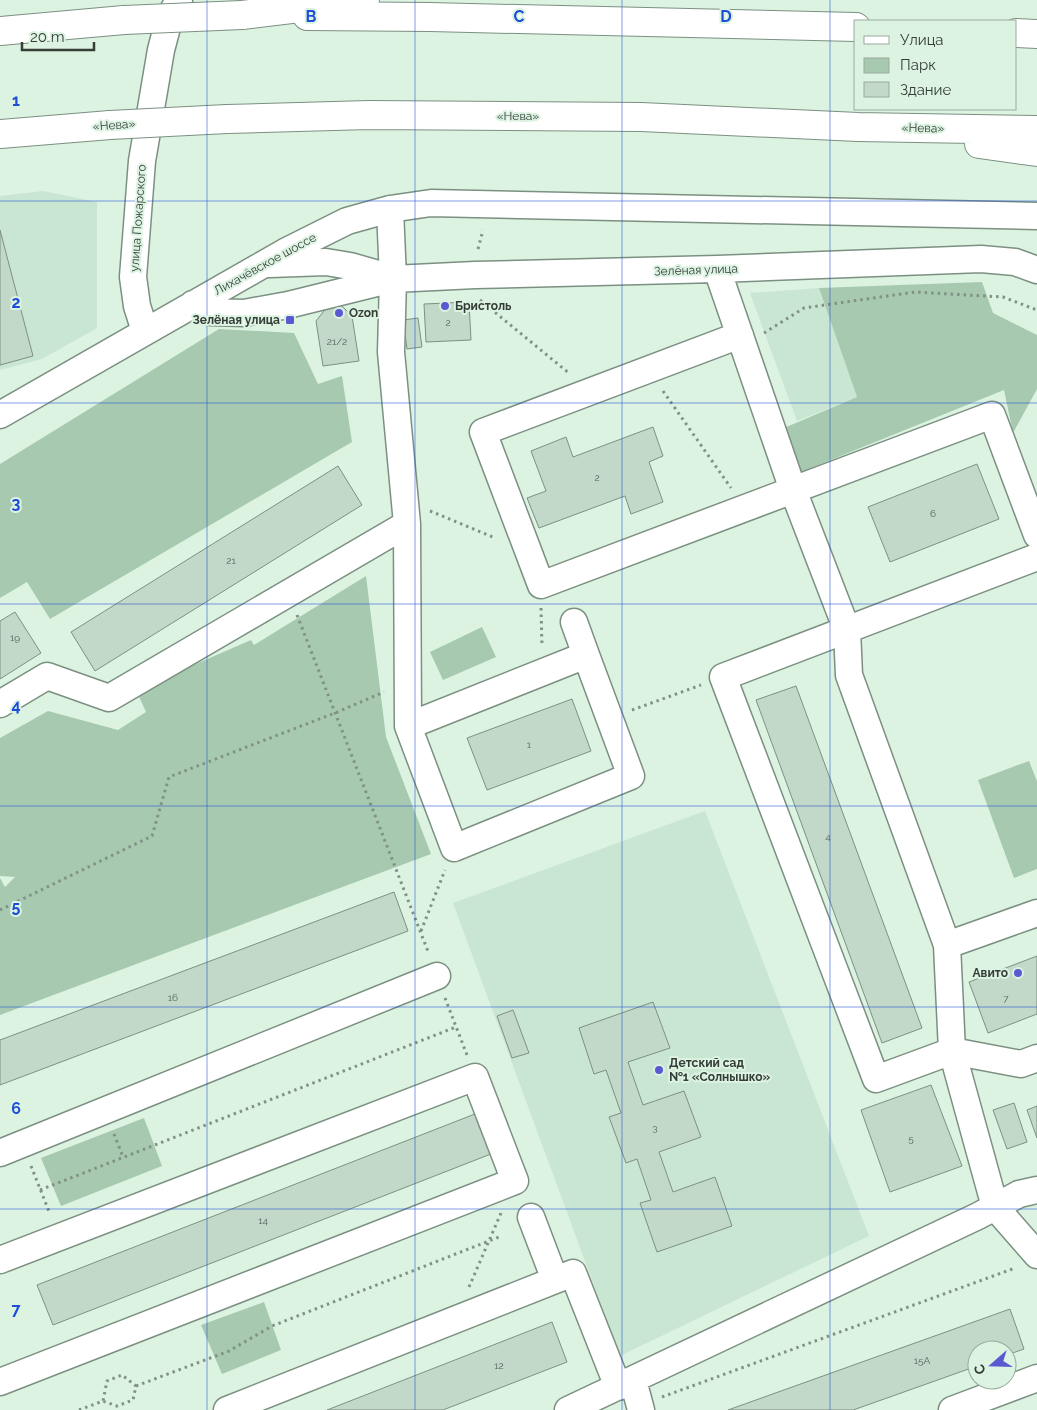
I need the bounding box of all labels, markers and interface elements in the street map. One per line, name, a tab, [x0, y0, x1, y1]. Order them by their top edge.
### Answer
text: B	[306, 7, 317, 26]
text: C	[514, 7, 525, 26]
text: D	[720, 7, 732, 26]
scale bar	[22, 20, 95, 52]
legend	[854, 20, 1017, 110]
text: 20 m	[30, 28, 65, 46]
text: Улица	[900, 31, 944, 49]
text: Парк	[900, 56, 936, 74]
text: Здание	[900, 81, 952, 99]
text: 1	[12, 91, 20, 110]
street label: «Нева»	[497, 109, 539, 123]
street label: «Нева»	[92, 117, 136, 133]
street label: «Нева»	[902, 121, 944, 135]
street label: улица Пожарского	[127, 164, 149, 272]
street label: Лихачёвское шоссе	[211, 230, 319, 298]
street label: Зелёная улица	[654, 262, 738, 278]
text: 2	[11, 293, 21, 312]
place label: Бристоль	[455, 299, 512, 313]
marker: Бристоль	[439, 300, 451, 312]
place label: Ozon	[349, 306, 378, 320]
marker: Ozon	[333, 307, 345, 319]
place label: Зелёная улица	[192, 313, 280, 327]
marker: Зелёная улица	[284, 314, 296, 326]
house number: 2	[445, 317, 451, 328]
house number: 21/2	[327, 336, 347, 347]
house number: 2	[594, 472, 600, 483]
text: 3	[12, 494, 21, 513]
house number: 6	[930, 508, 936, 519]
house number: 21	[226, 555, 236, 566]
house number: 19	[10, 632, 20, 643]
text: 4	[11, 696, 21, 715]
house number: 1	[527, 739, 532, 750]
house number: 4	[825, 831, 831, 842]
text: 5	[12, 897, 21, 916]
place label: Авито	[973, 966, 1008, 980]
marker: Авито	[1012, 967, 1024, 979]
house number: 16	[168, 992, 178, 1003]
house number: 7	[1003, 993, 1009, 1004]
place label: Детский сад №1 «Солнышко»	[669, 1056, 771, 1084]
marker: Детский сад №1 «Солнышко»	[653, 1064, 665, 1076]
text: 6	[11, 1099, 21, 1118]
house number: 3	[652, 1122, 658, 1133]
house number: 5	[908, 1133, 914, 1144]
house number: 14	[258, 1215, 268, 1226]
text: 7	[12, 1300, 21, 1319]
north arrow	[967, 1340, 1017, 1390]
house number: 15А	[914, 1355, 930, 1366]
house number: 12	[494, 1360, 504, 1371]
text: С	[970, 1362, 989, 1377]

